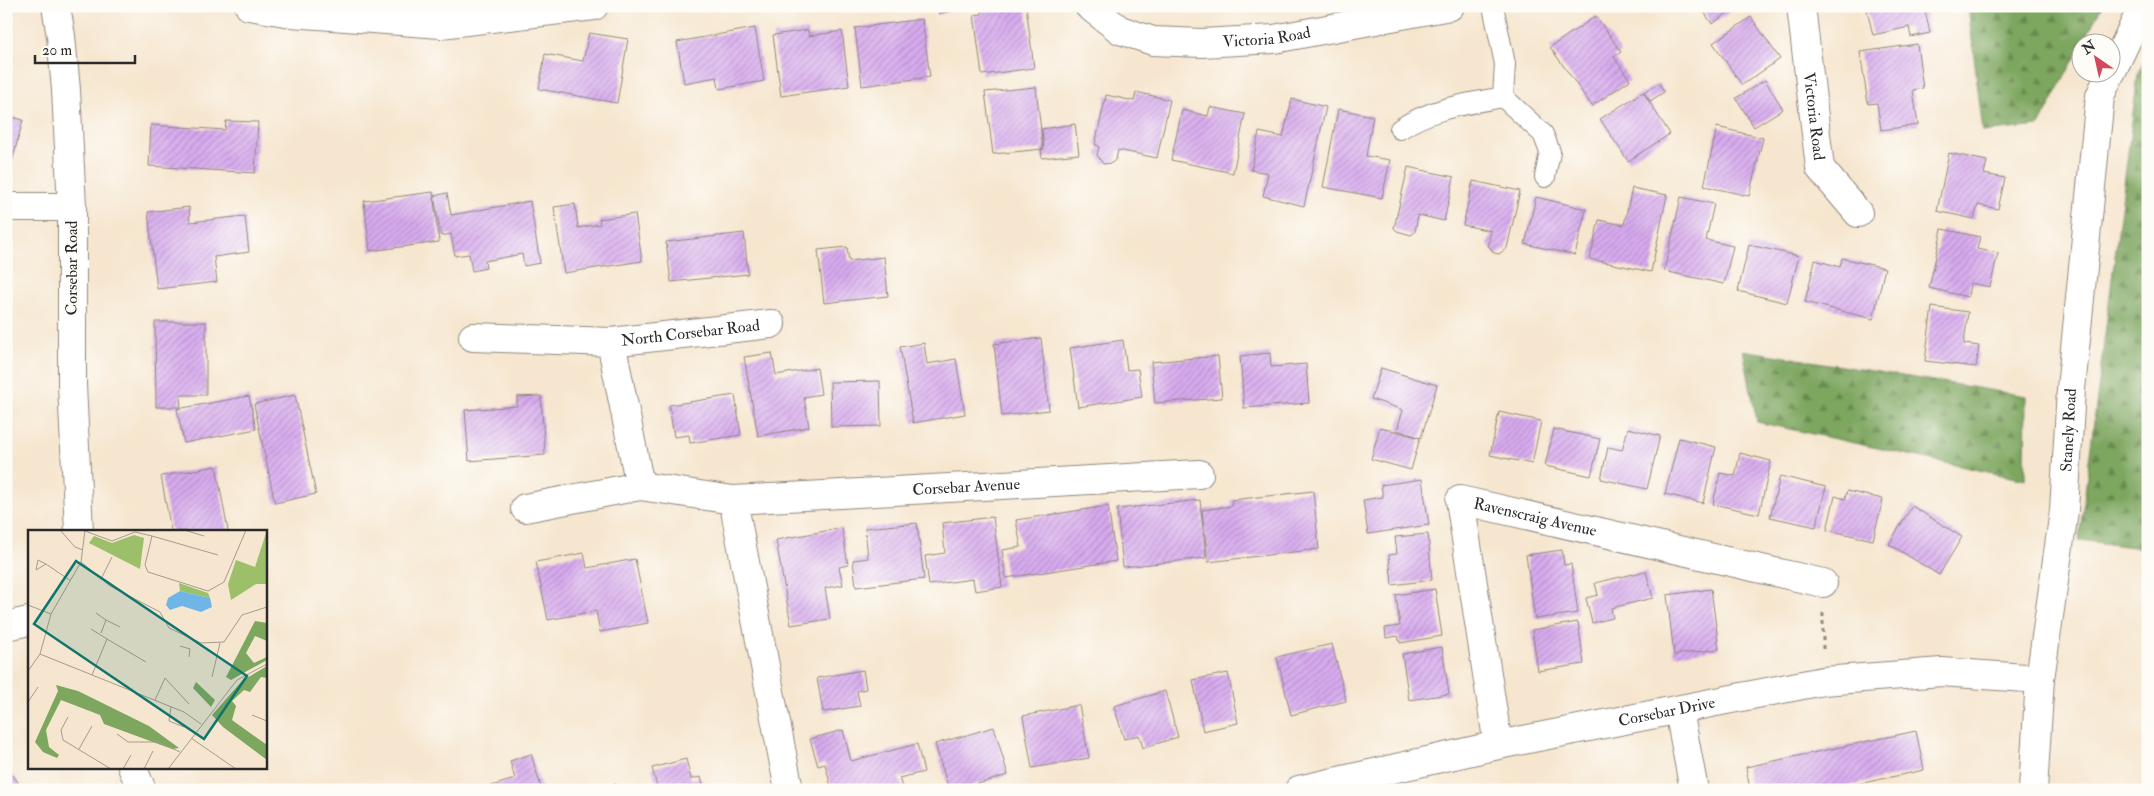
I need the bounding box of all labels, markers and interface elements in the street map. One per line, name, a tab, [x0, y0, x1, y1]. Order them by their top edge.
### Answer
street label: Victoria Road	[1222, 22, 1312, 52]
scale bar	[35, 32, 135, 64]
north arrow	[2072, 32, 2122, 82]
text: N	[2078, 37, 2099, 59]
text: 20 m	[42, 41, 72, 60]
street label: Victoria Road	[1799, 71, 1829, 161]
street label: Corsebar Road	[62, 221, 82, 315]
street label: North Corsebar Road	[620, 315, 761, 351]
street label: Stanely Road	[2056, 388, 2081, 472]
street label: Corsebar Avenue	[912, 474, 1021, 500]
street label: Ravenscraig Avenue	[1472, 493, 1599, 541]
inset map	[28, 530, 266, 768]
street label: Corsebar Drive	[1617, 692, 1717, 731]

